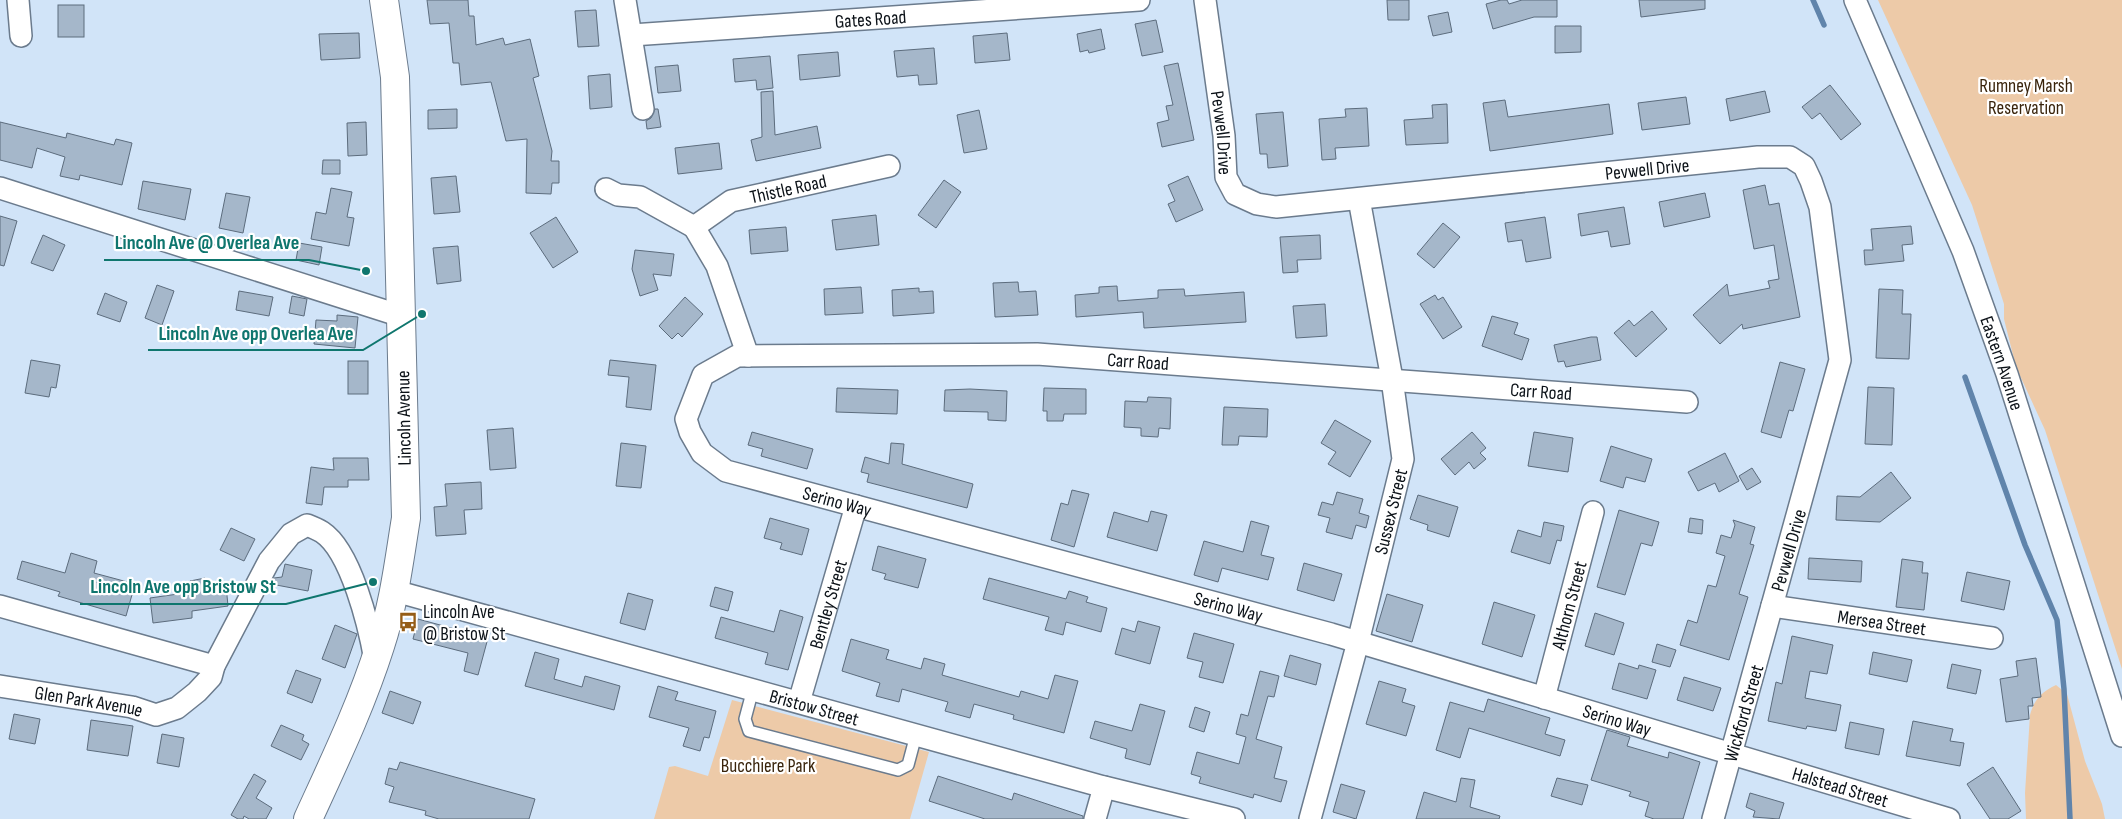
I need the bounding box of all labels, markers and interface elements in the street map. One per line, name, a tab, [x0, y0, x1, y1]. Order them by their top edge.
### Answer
street label: Gates Road	[834, 6, 907, 34]
park label: Rumney Marsh Reservation	[1979, 75, 2073, 120]
street label: Pevwell Drive	[1205, 89, 1236, 176]
street label: Pevwell Drive	[1604, 154, 1690, 186]
street label: Thistle Road	[748, 170, 829, 209]
callout: Lincoln Ave @ Overlea Ave	[104, 225, 309, 260]
text: Lincoln Ave @ Overlea Ave	[115, 231, 299, 255]
street label: Eastern Avenue	[1974, 313, 2028, 413]
callout: Lincoln Ave opp Overlea Ave	[148, 315, 363, 350]
text: Lincoln Ave opp Overlea Ave	[158, 322, 354, 346]
street label: Carr Road	[1106, 349, 1170, 376]
street label: Lincoln Avenue	[392, 370, 417, 466]
street label: Carr Road	[1509, 379, 1573, 406]
street label: Sussex Street	[1370, 466, 1413, 557]
street label: Serino Way	[800, 482, 874, 523]
street label: Pevwell Drive	[1767, 507, 1812, 594]
street label: Bentley Street	[805, 557, 853, 652]
street label: Althorn Street	[1547, 559, 1593, 653]
callout: Lincoln Ave opp Bristow St	[80, 569, 286, 604]
text: Lincoln Ave opp Bristow St	[90, 575, 276, 599]
street label: Serino Way	[1191, 588, 1266, 628]
place label: Lincoln Ave @ Bristow St	[423, 601, 506, 646]
street label: Mersea Street	[1836, 606, 1928, 641]
bus stop icon: Lincoln Ave @ Bristow St	[397, 611, 419, 633]
street label: Wickford Street	[1720, 662, 1769, 765]
street label: Glen Park Avenue	[33, 682, 146, 723]
street label: Bristow Street	[767, 685, 861, 732]
street label: Serino Way	[1580, 700, 1654, 742]
park label: Bucchiere Park	[721, 755, 816, 778]
street label: Halstead Street	[1789, 763, 1891, 813]

